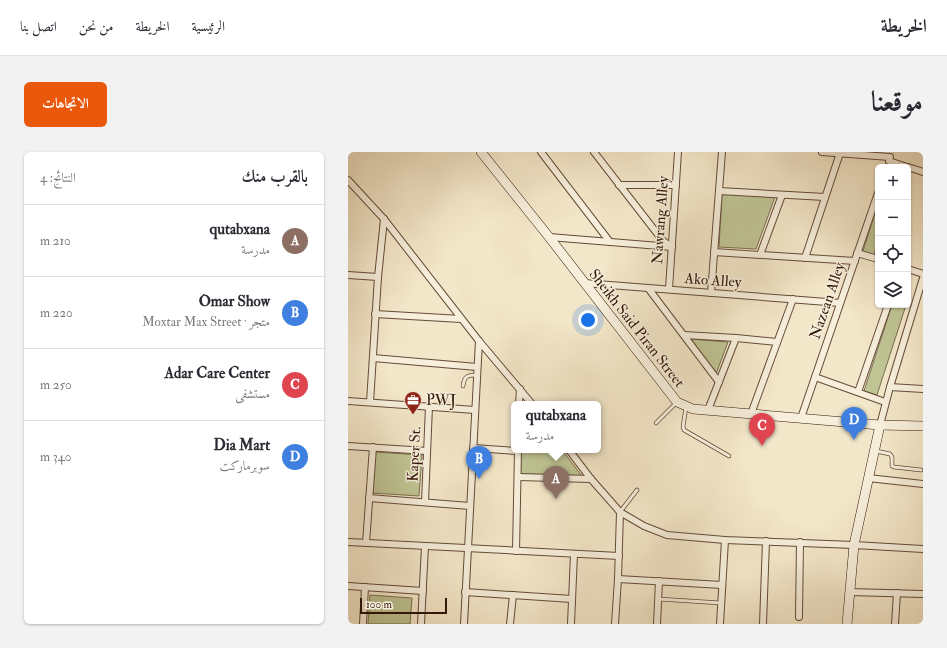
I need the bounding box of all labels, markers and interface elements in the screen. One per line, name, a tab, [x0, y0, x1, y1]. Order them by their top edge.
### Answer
text: الخريطة	[881, 14, 927, 38]
text: اتصل بنا	[20, 18, 57, 35]
text: من نحن	[79, 18, 113, 35]
text: الخريطة	[135, 18, 169, 35]
text: الرئيسية	[191, 18, 225, 35]
button: الاتجاهات	[24, 82, 107, 127]
text: موقعنا	[871, 85, 923, 120]
map controls	[875, 164, 911, 308]
button: +	[875, 164, 911, 200]
text: بالقرب منك	[242, 166, 308, 187]
text: النتائج: 4	[40, 170, 76, 186]
street label: Nawrang Alley	[648, 175, 673, 265]
button: −	[875, 200, 911, 236]
text: qutabxana	[210, 220, 270, 239]
text: 210 m	[40, 233, 71, 249]
text: A	[291, 233, 299, 249]
button: locate	[875, 236, 911, 272]
text: مدرسة	[241, 242, 270, 258]
street label: Nazean Alley	[805, 260, 850, 342]
street label: Sheikh Said Piran Street	[584, 265, 689, 391]
street label: Ako Alley	[683, 269, 742, 292]
button: layers	[875, 272, 911, 308]
text: Omar Show	[199, 292, 270, 311]
text: 220 m	[40, 305, 73, 321]
text: B	[291, 305, 299, 321]
your location	[578, 310, 598, 330]
text: متجر · Moxtar Max Street	[142, 314, 270, 330]
text: Adar Care Center	[164, 364, 270, 383]
text: 250 m	[40, 377, 72, 393]
text: C	[290, 377, 300, 393]
text: مستشفى	[235, 386, 270, 402]
office icon: PWJ	[403, 390, 423, 415]
place label: PWJ	[426, 391, 456, 411]
popup	[511, 401, 601, 453]
text: qutabxana	[526, 406, 586, 425]
pin: D	[841, 407, 867, 440]
pin: C	[749, 413, 775, 446]
street label: Kaper St.	[404, 426, 426, 482]
text: مدرسة	[526, 428, 554, 444]
text: Dia Mart	[213, 436, 270, 455]
pin: B	[466, 446, 492, 479]
text: 340 m	[40, 449, 71, 465]
text: D	[290, 449, 300, 465]
text: سوبرماركت	[220, 458, 270, 474]
pin: A	[543, 466, 569, 499]
scale bar	[360, 596, 447, 615]
text: 100 m	[366, 598, 392, 611]

